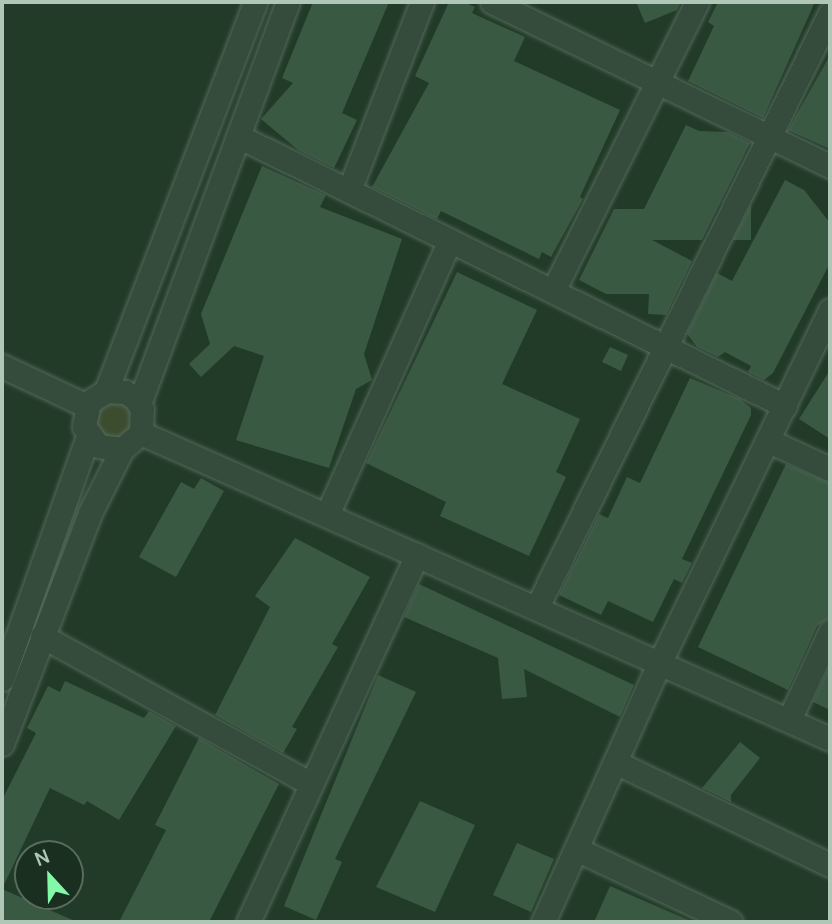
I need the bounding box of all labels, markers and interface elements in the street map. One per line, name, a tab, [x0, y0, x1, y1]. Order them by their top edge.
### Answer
north arrow	[14, 840, 84, 910]
text: N	[31, 843, 53, 872]

